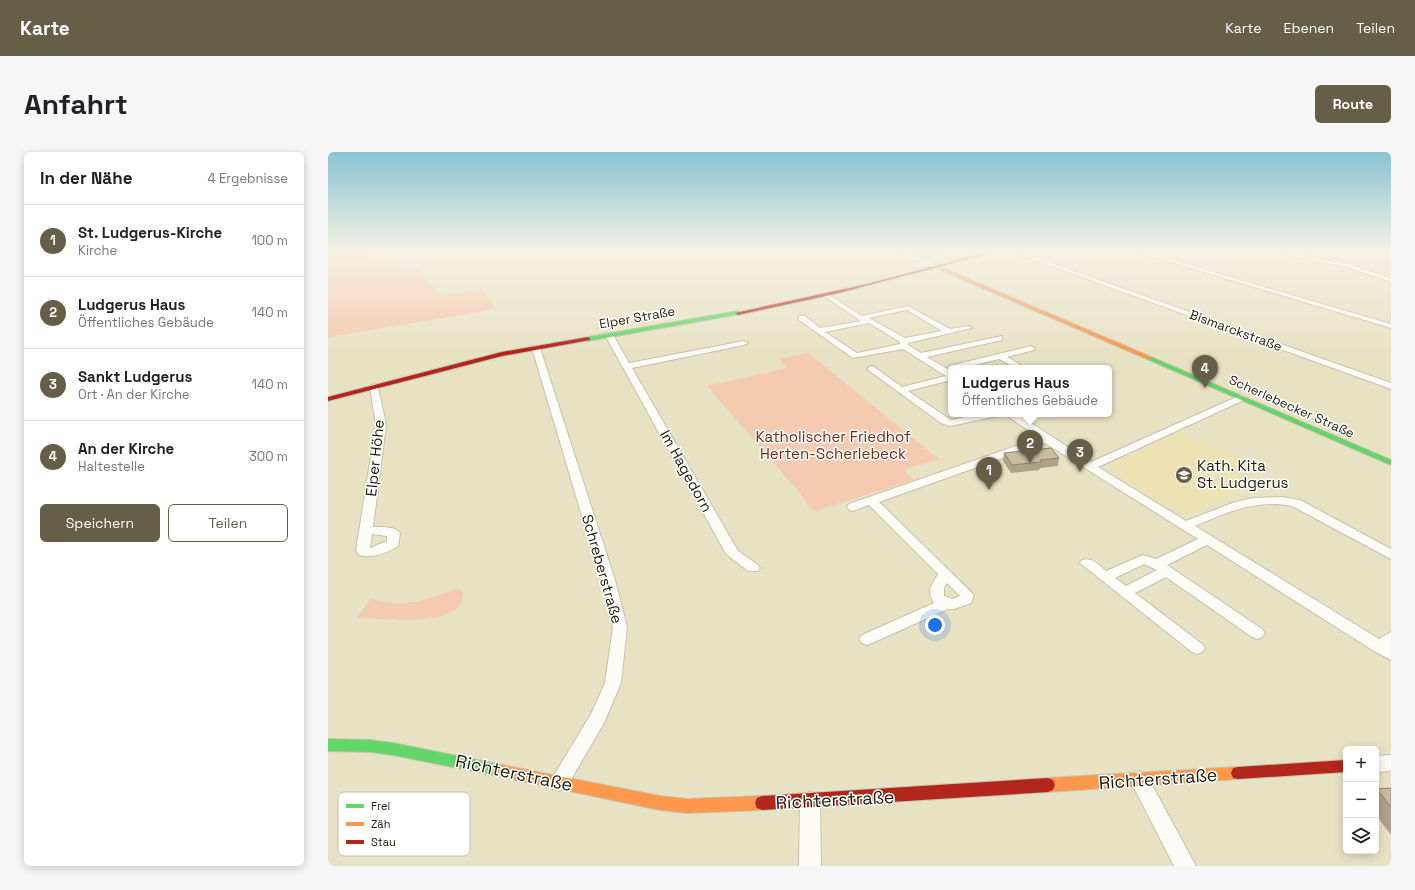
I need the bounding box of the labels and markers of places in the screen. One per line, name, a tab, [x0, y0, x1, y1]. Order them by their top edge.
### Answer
pin: 4	[1192, 355, 1218, 388]
pin: 2	[1017, 430, 1043, 463]
pin: 3	[1067, 439, 1093, 472]
place label: Kath. Kita St. Ludgerus	[1197, 456, 1289, 492]
pin: 1	[976, 457, 1002, 490]
school or university icon: Kath. Kita St. Ludgerus	[1174, 465, 1194, 485]

